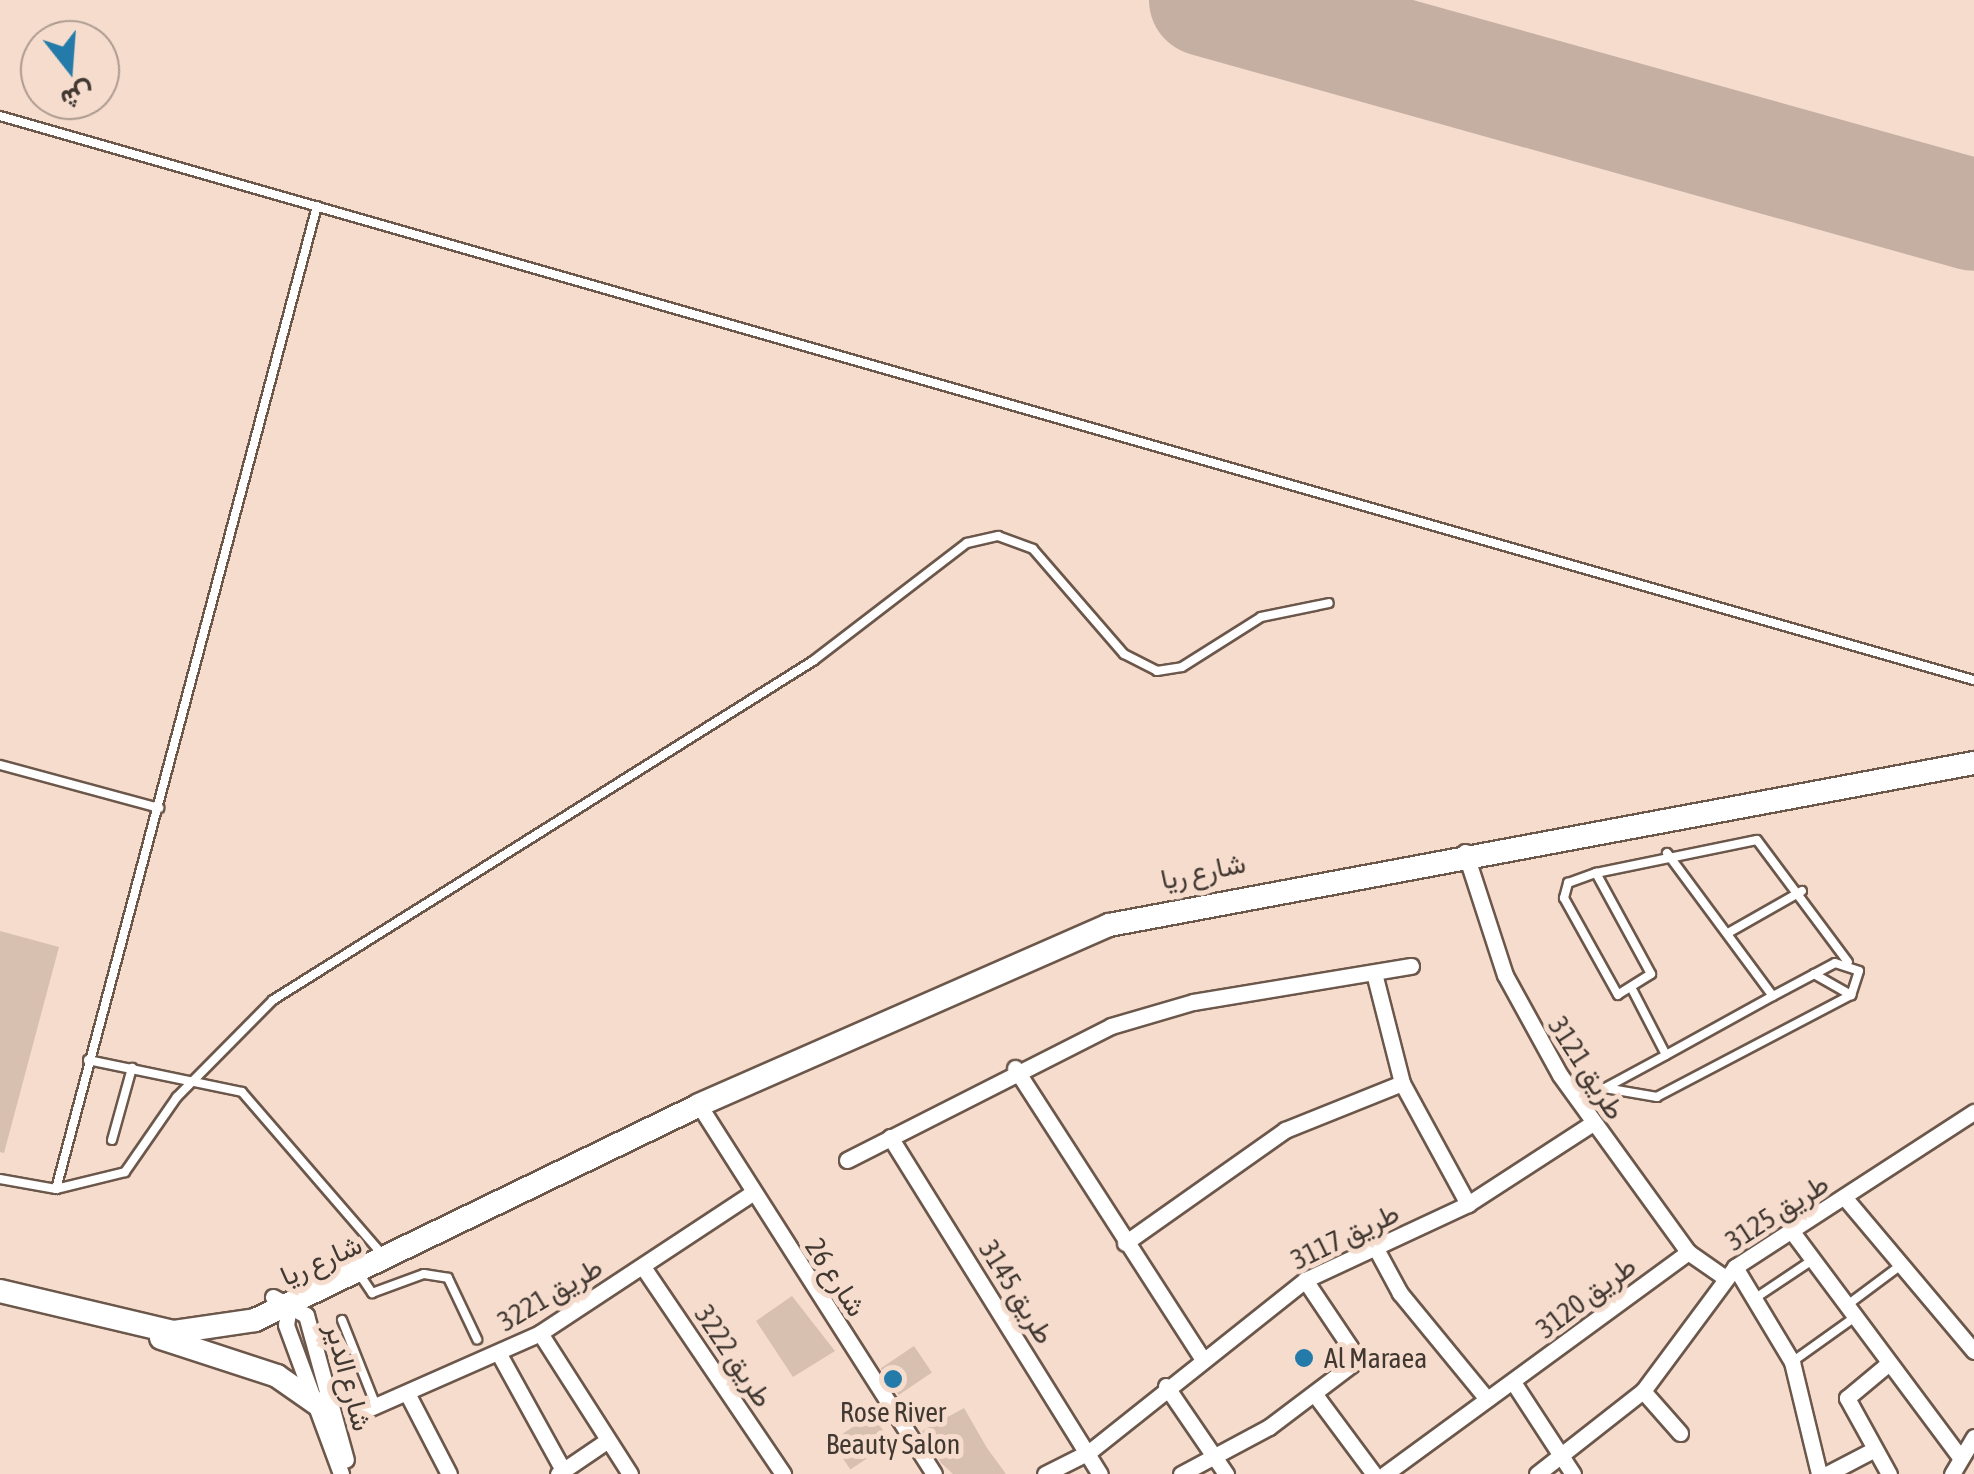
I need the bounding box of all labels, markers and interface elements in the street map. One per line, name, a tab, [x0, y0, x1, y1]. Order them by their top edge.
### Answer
north arrow	[20, 20, 120, 120]
text: ش	[57, 77, 99, 117]
street label: شارع ريا	[1158, 846, 1248, 896]
street label: طريق 3121	[1541, 1010, 1633, 1126]
street label: طريق 3125	[1719, 1166, 1835, 1258]
street label: طريق 3117	[1286, 1196, 1404, 1276]
street label: شارع ريا	[275, 1227, 367, 1293]
street label: شارع 26	[798, 1232, 874, 1322]
street label: طريق 3145	[972, 1234, 1062, 1350]
street label: طريق 3120	[1530, 1249, 1642, 1345]
street label: طريق 3221	[492, 1250, 608, 1338]
street label: طريق 3222	[688, 1299, 780, 1413]
street label: شارع الدير	[319, 1319, 379, 1435]
place label: Al Maraea	[1324, 1341, 1427, 1375]
marker: Al Maraea	[1293, 1347, 1315, 1369]
marker: Rose River Beauty Salon	[882, 1368, 904, 1390]
place label: Rose River Beauty Salon	[826, 1395, 960, 1461]

